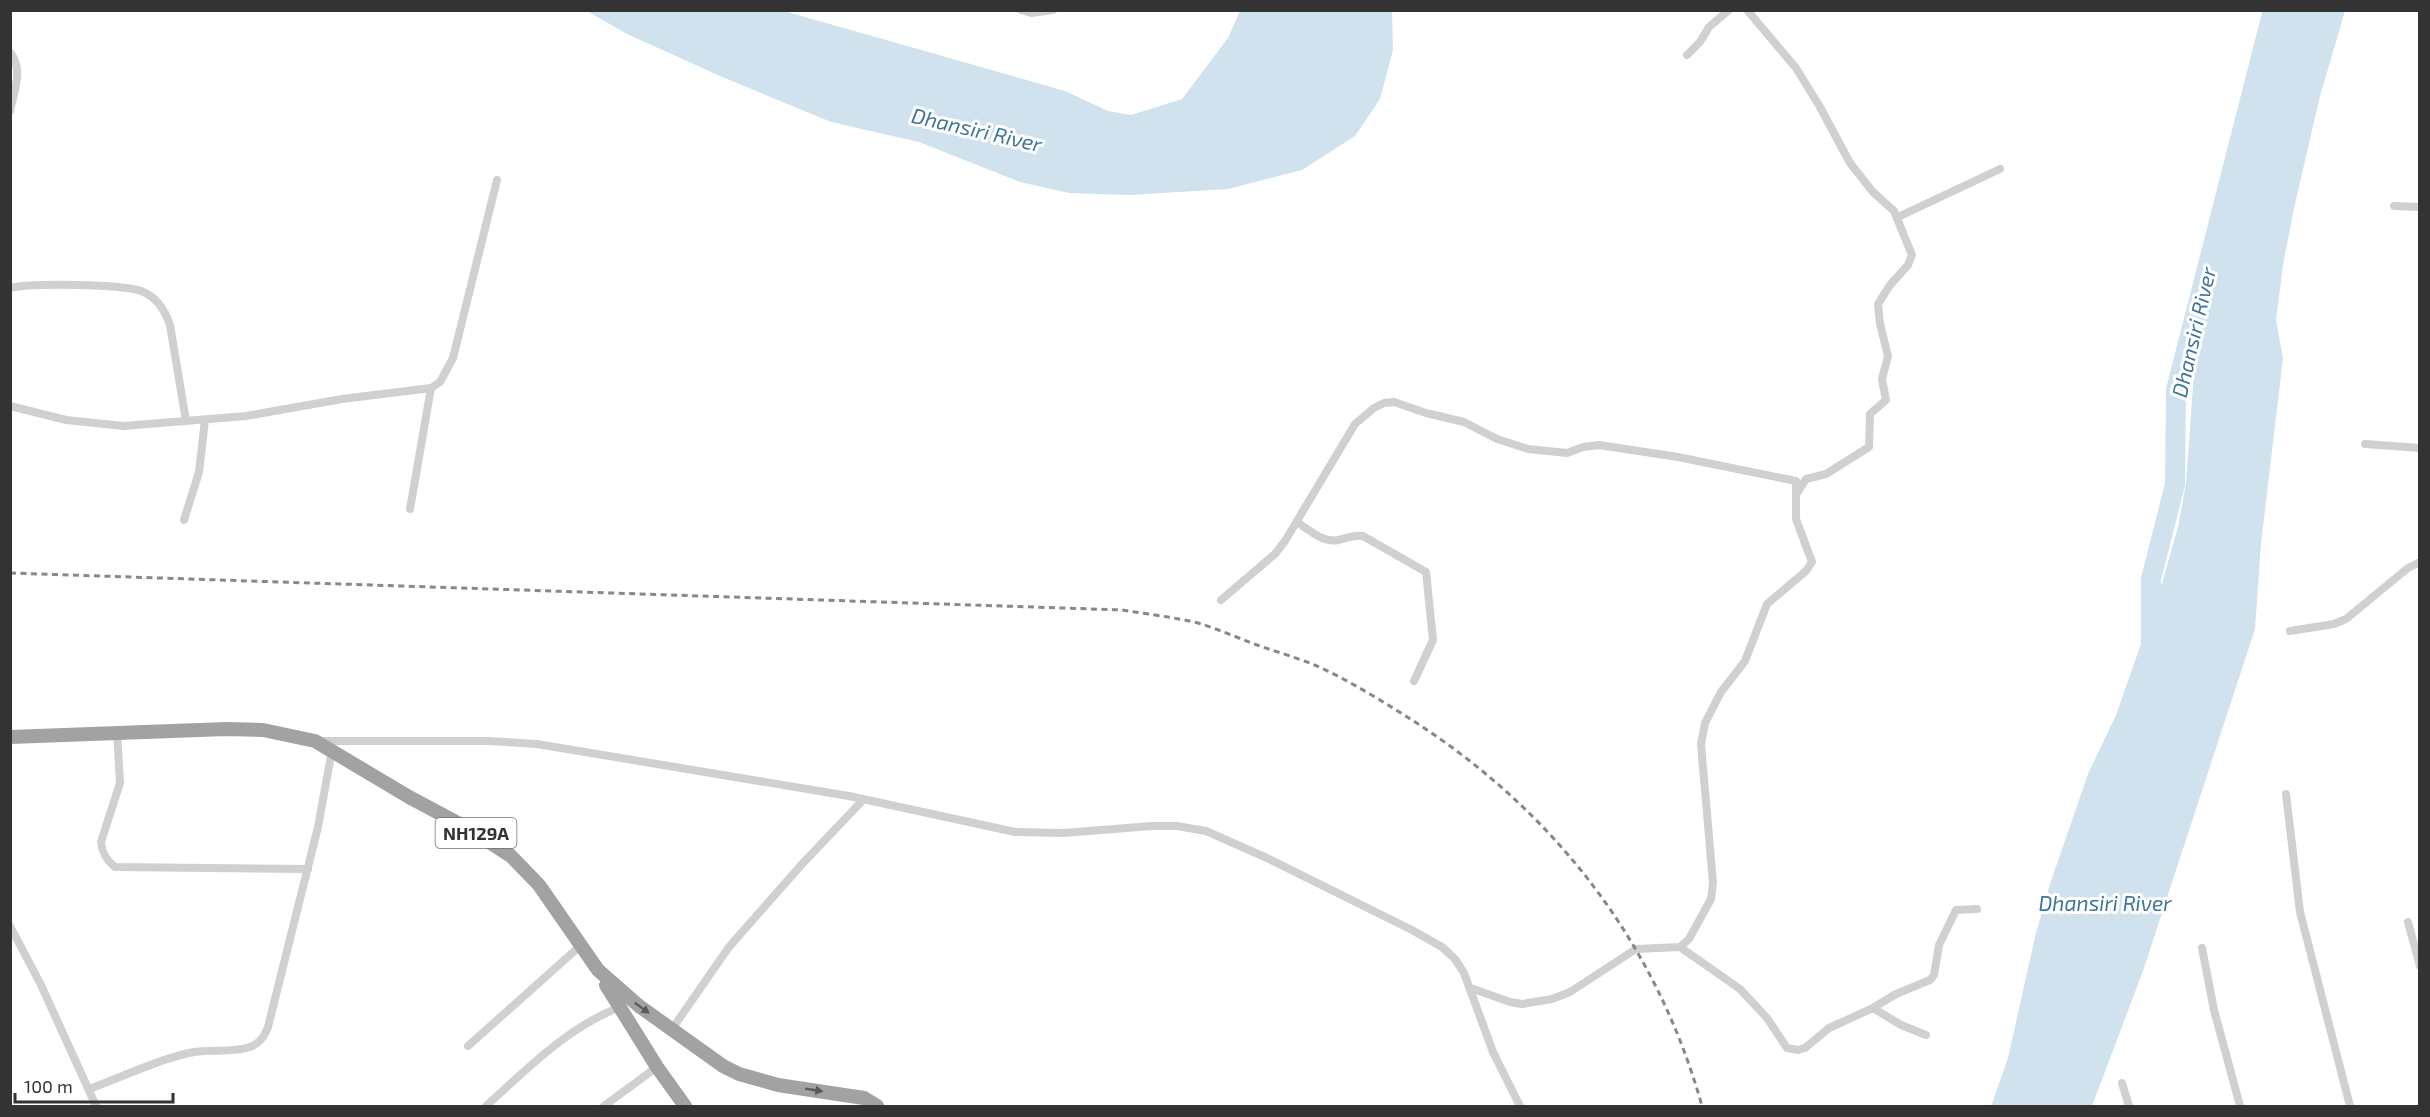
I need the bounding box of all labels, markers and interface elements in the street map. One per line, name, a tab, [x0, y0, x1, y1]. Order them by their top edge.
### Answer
water label: Dhansiri River	[909, 102, 1045, 156]
water label: Dhansiri River	[2166, 264, 2220, 400]
road number: NH129A	[436, 818, 516, 848]
water label: Dhansiri River	[2038, 890, 2172, 915]
one-way arrow	[633, 1002, 649, 1014]
scale bar	[15, 1066, 172, 1104]
text: 100 m	[24, 1075, 73, 1097]
one-way arrow	[805, 1086, 824, 1095]

